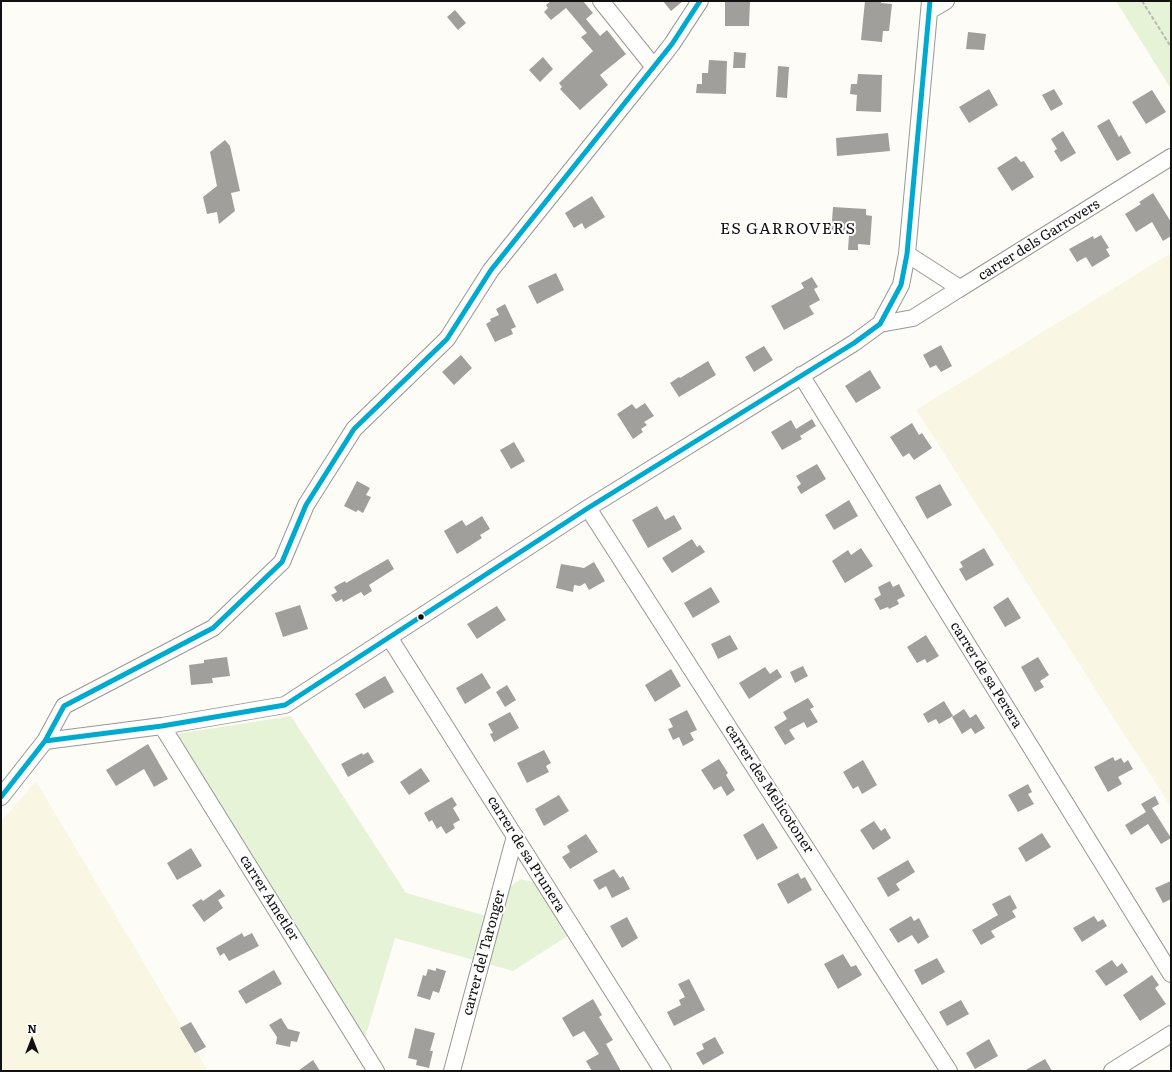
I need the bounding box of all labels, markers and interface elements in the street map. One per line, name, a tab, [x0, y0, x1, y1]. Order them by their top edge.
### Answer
street label: carrer dels Garrovers	[975, 196, 1103, 284]
district label: ES GARROVERS	[720, 219, 856, 239]
unlabelled marker	[416, 612, 426, 622]
street label: carrer de sa Perera	[946, 619, 1026, 731]
street label: carrer des Melicotoner	[721, 721, 817, 857]
street label: carrer de sa Prunera	[483, 793, 569, 915]
street label: carrer Ametler	[236, 852, 302, 944]
street label: carrer del Taronger	[459, 889, 509, 1017]
north arrow	[12, 1020, 52, 1060]
text: N	[27, 1020, 37, 1036]

